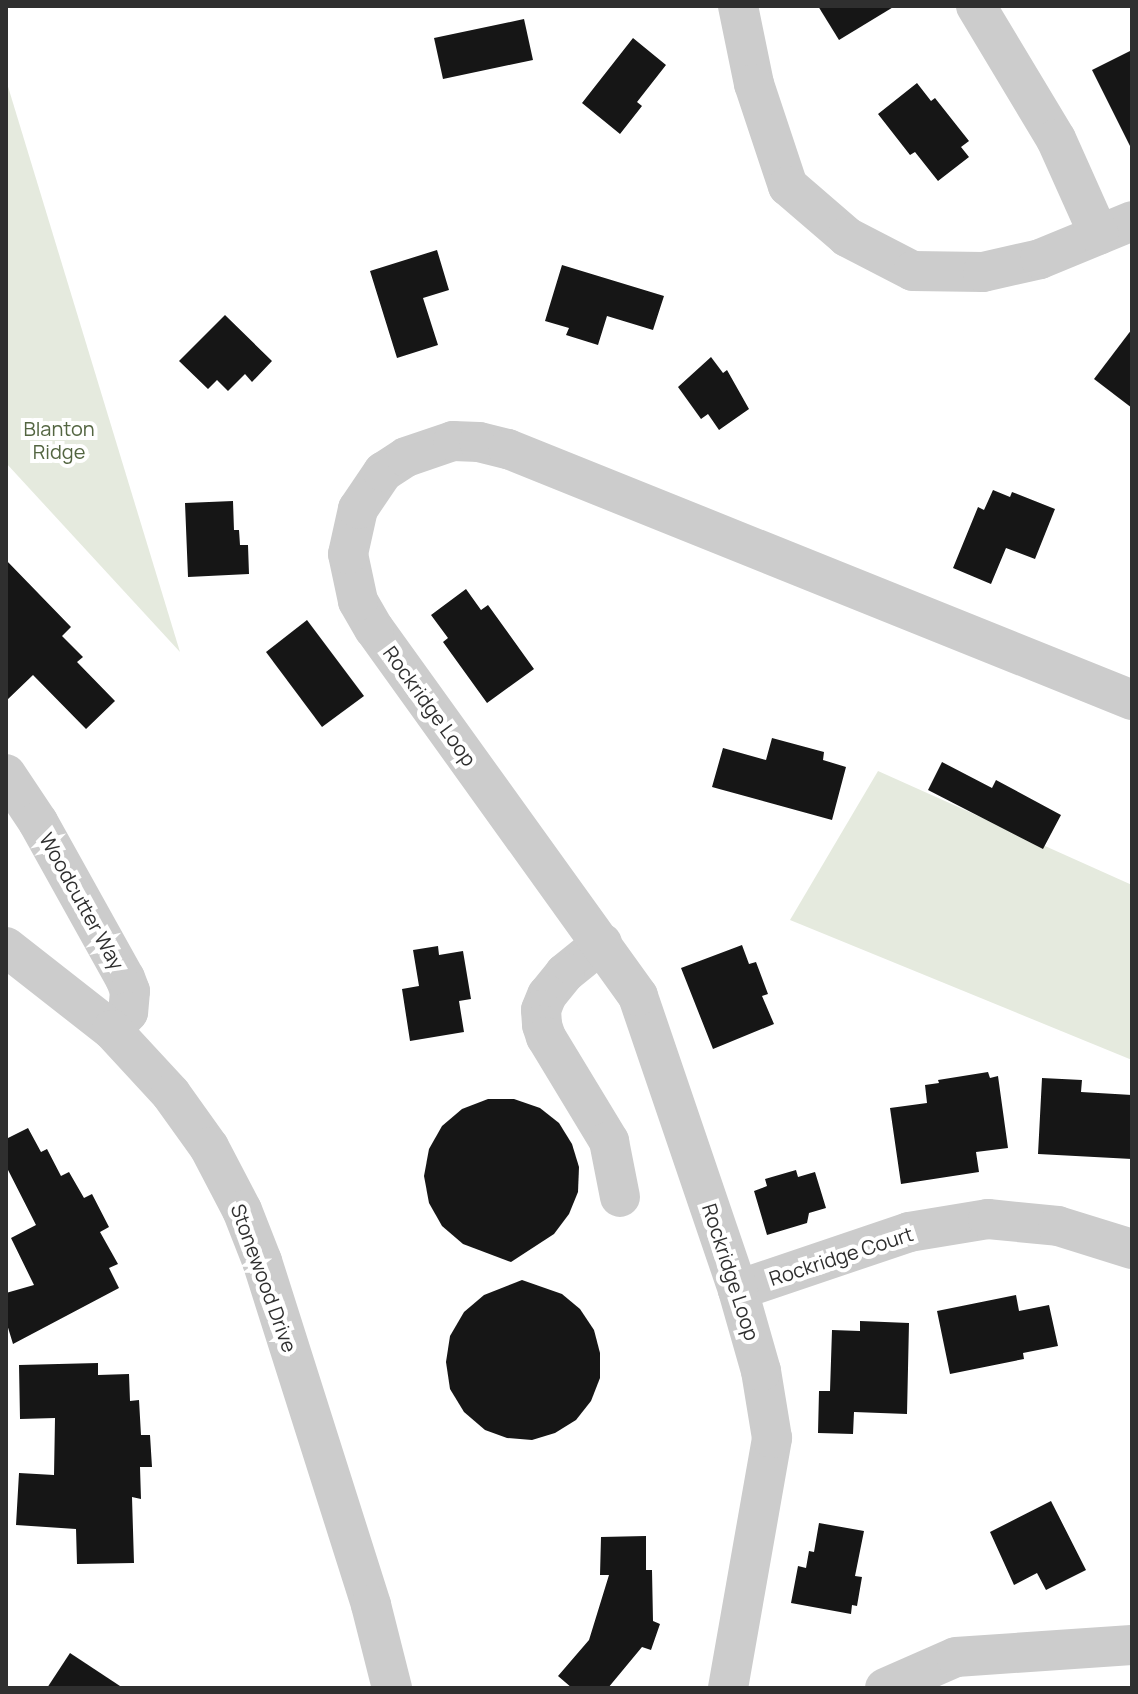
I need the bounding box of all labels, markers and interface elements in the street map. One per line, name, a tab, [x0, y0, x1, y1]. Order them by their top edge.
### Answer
park label: Blanton Ridge	[23, 416, 95, 463]
street label: Rockridge Loop	[378, 641, 482, 771]
street label: Woodcutter Way	[35, 828, 129, 974]
street label: Stonewood Drive	[226, 1201, 302, 1355]
street label: Rockridge Loop	[698, 1201, 764, 1343]
street label: Rockridge Court	[766, 1221, 916, 1291]

